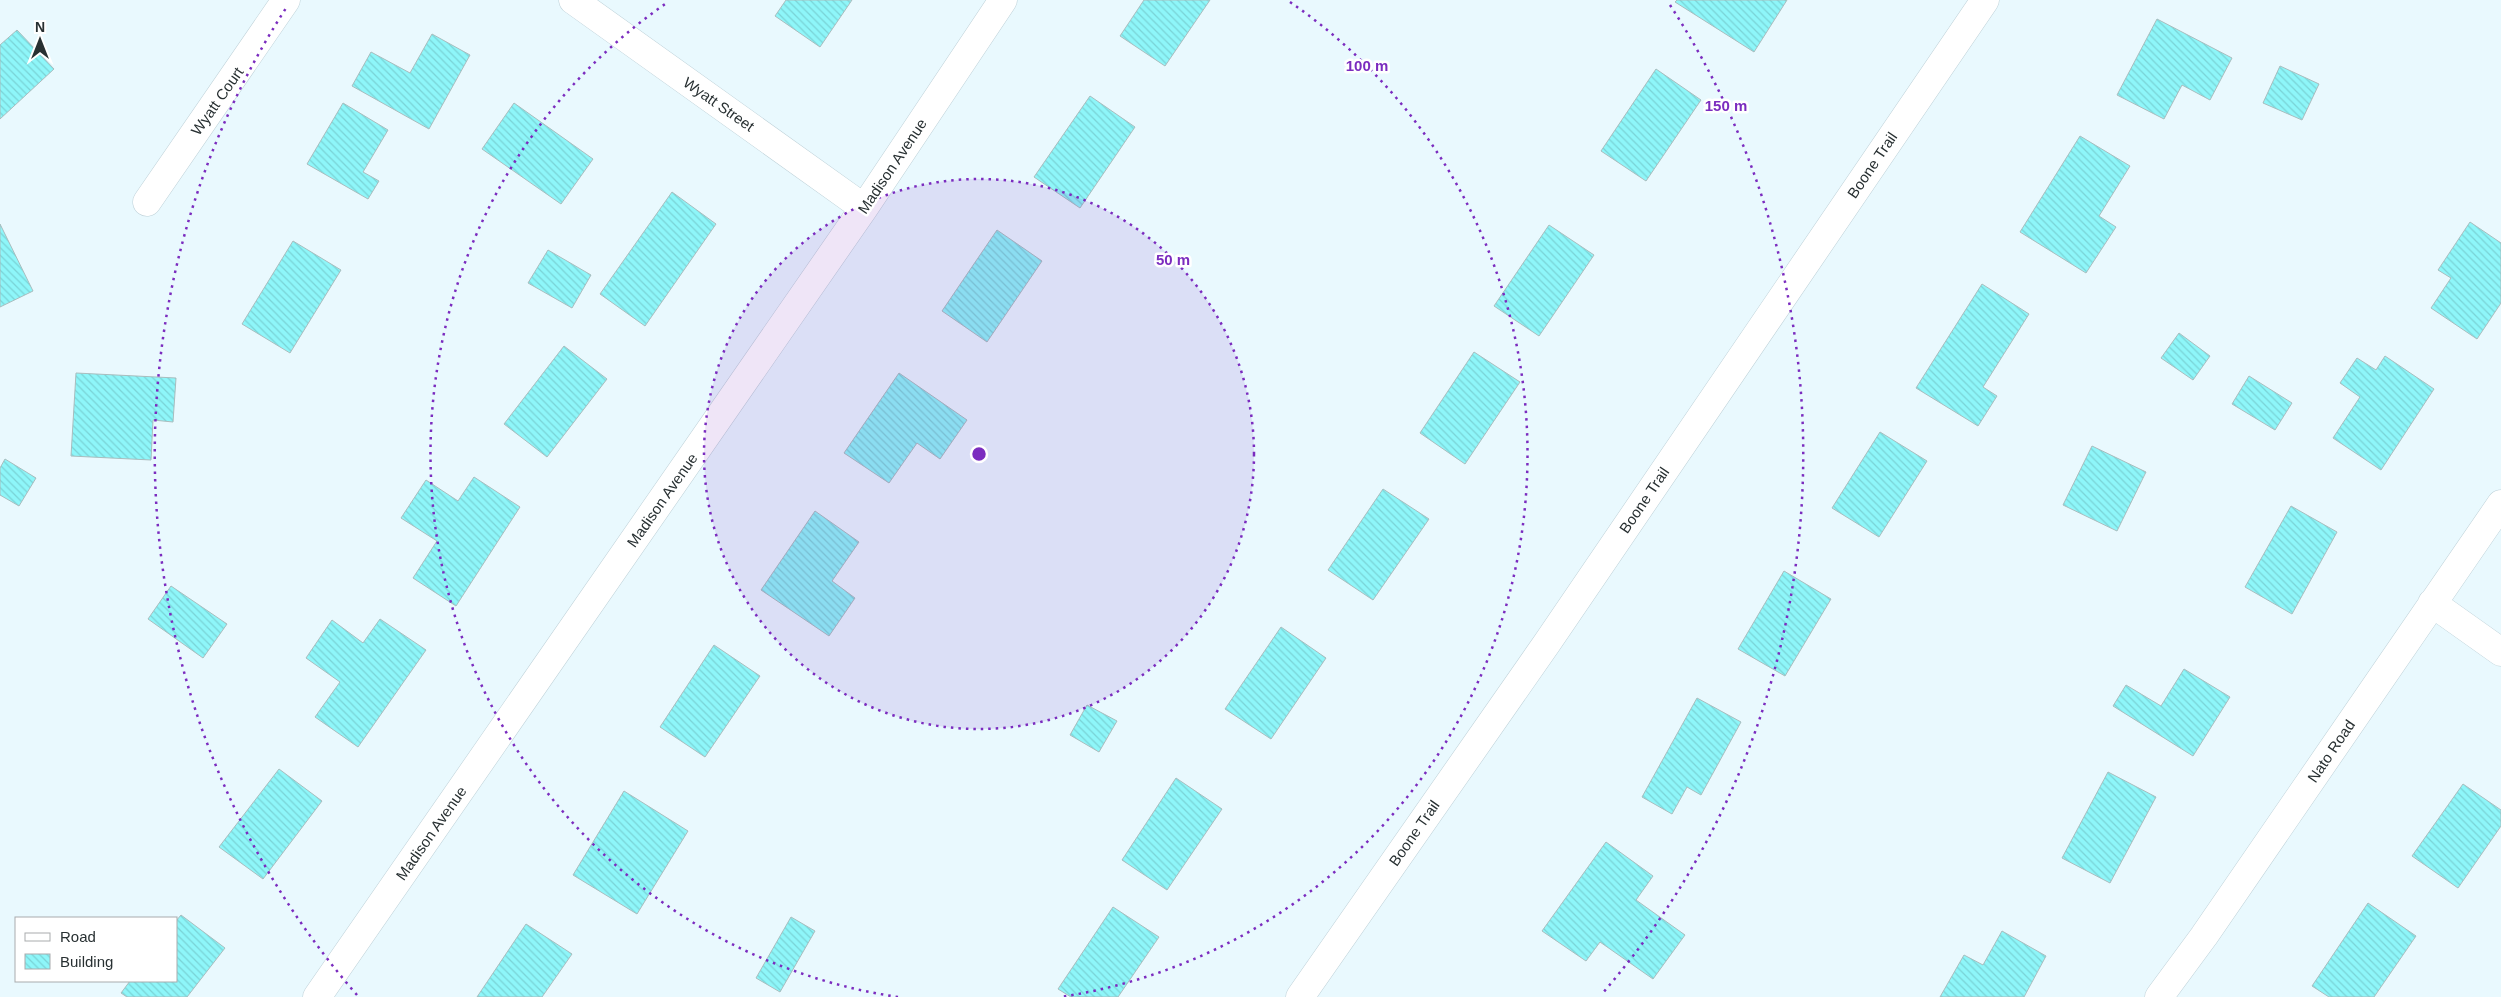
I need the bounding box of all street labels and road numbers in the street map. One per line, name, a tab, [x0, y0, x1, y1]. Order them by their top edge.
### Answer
street label: Wyatt Court	[187, 63, 247, 138]
street label: Wyatt Street	[680, 73, 758, 135]
street label: Madison Avenue	[854, 115, 930, 217]
street label: Boone Trail	[1844, 129, 1900, 201]
street label: Madison Avenue	[623, 450, 701, 550]
street label: Boone Trail	[1616, 464, 1672, 536]
street label: Nato Road	[2304, 717, 2358, 785]
street label: Madison Avenue	[392, 783, 470, 883]
street label: Boone Trail	[1385, 797, 1443, 869]

